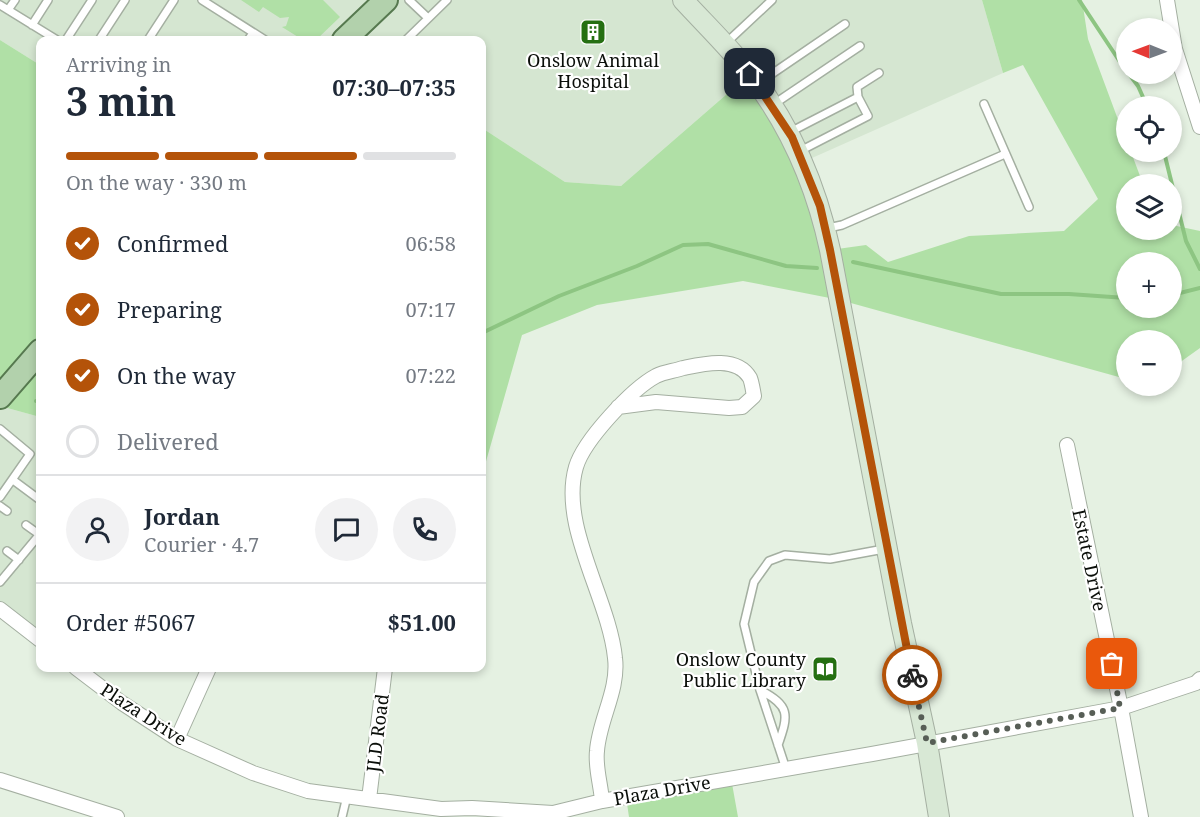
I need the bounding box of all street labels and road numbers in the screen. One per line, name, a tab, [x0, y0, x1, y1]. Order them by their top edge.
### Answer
street label: Estate Drive	[1067, 507, 1113, 613]
street label: Plaza Drive	[96, 677, 192, 751]
street label: JLD Road	[360, 692, 394, 775]
street label: Plaza Drive	[612, 770, 712, 810]

